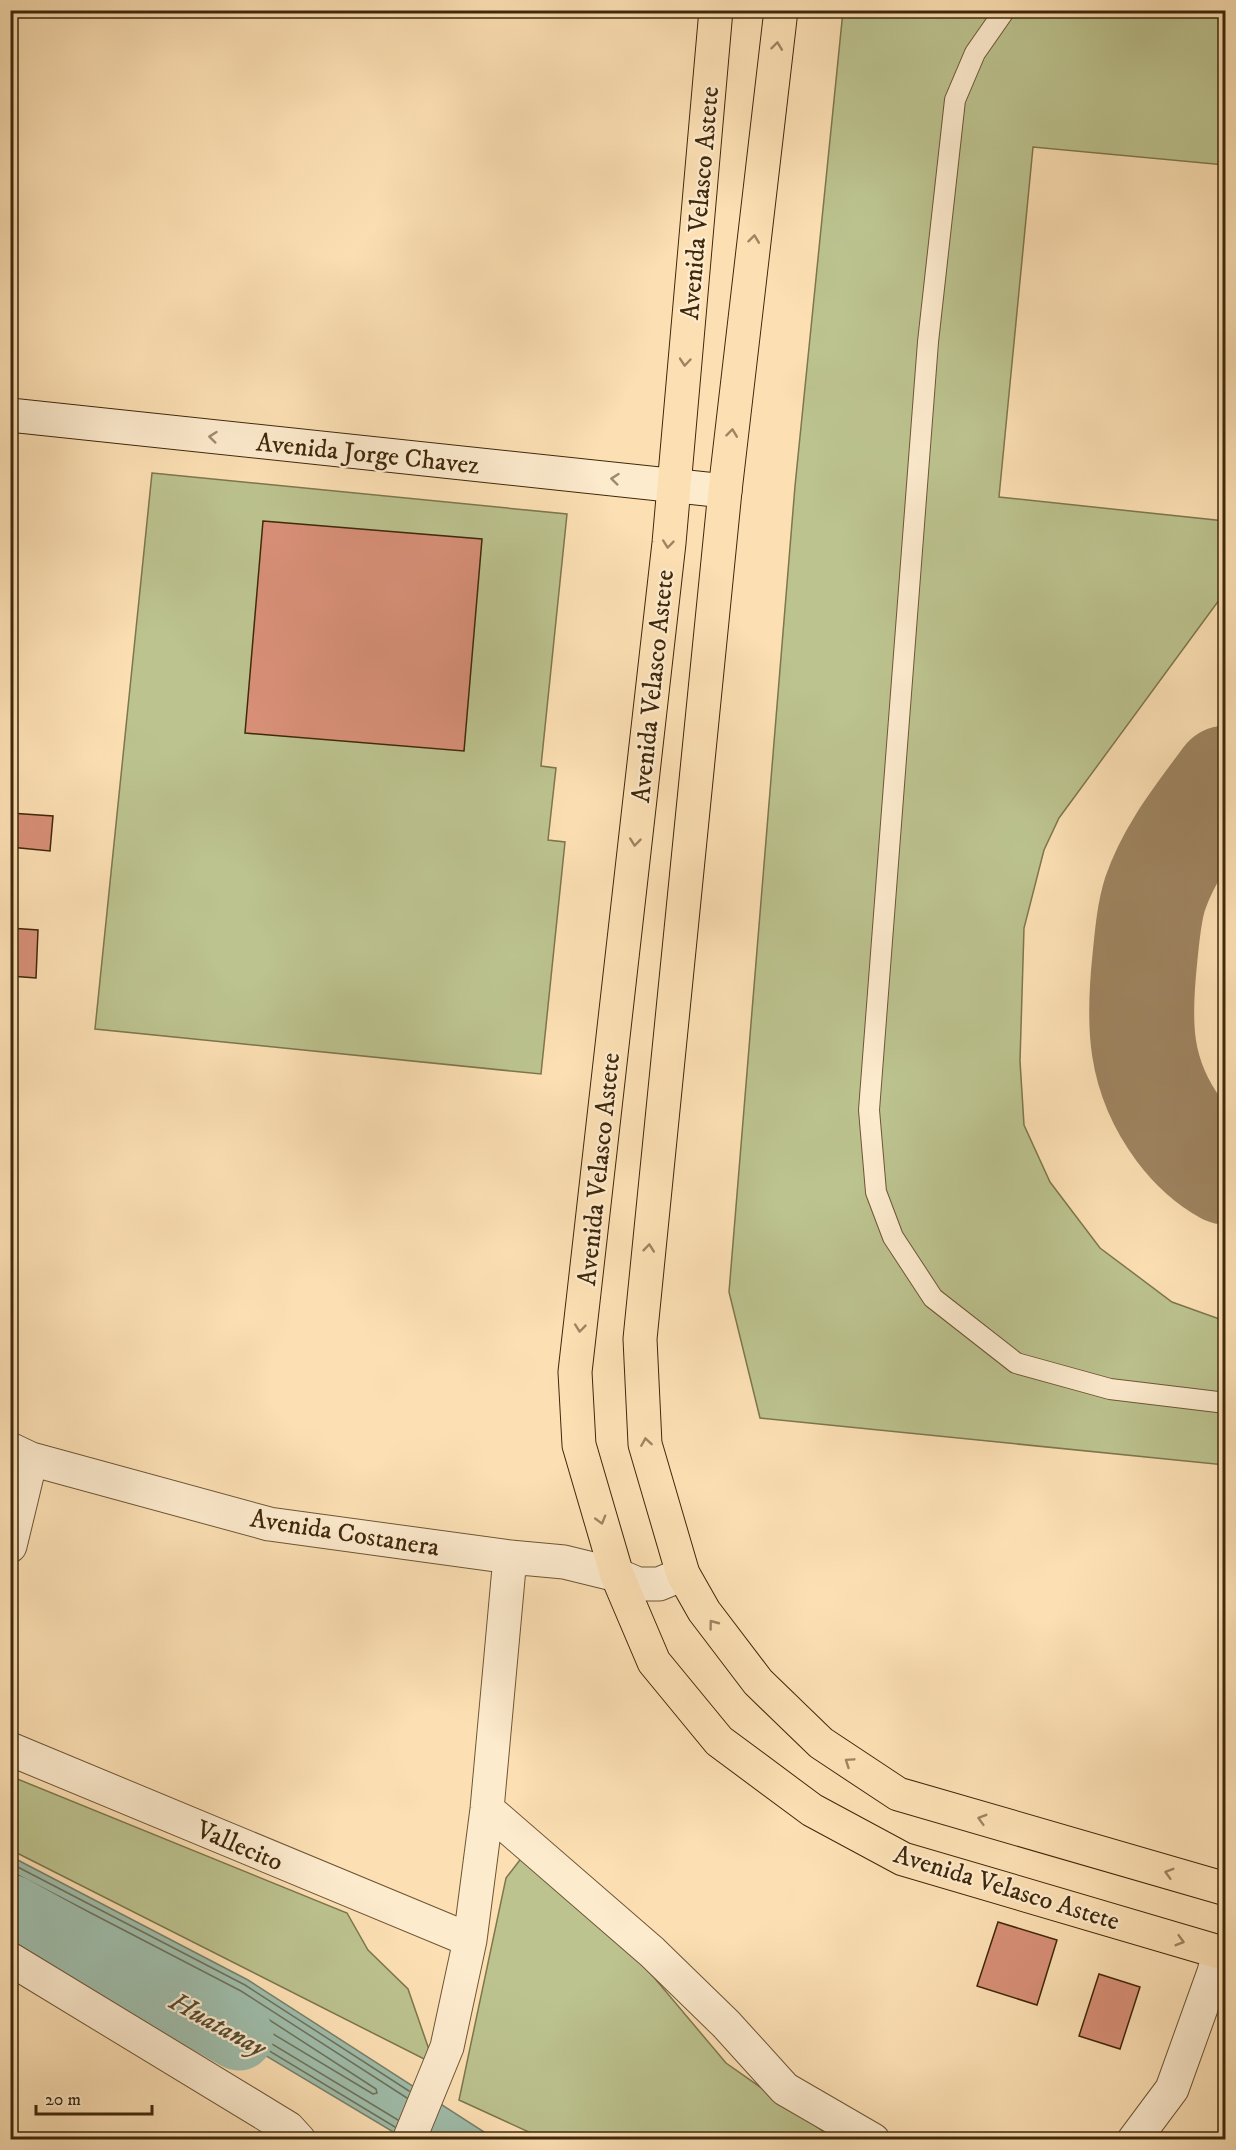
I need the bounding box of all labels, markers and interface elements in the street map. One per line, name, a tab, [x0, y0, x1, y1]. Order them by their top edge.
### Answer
one-way arrow	[770, 41, 783, 50]
street label: Avenida Velasco Astete	[674, 85, 727, 321]
one-way arrow	[748, 235, 760, 244]
one-way arrow	[679, 357, 692, 366]
street label: Avenida Jorge Chavez	[255, 426, 481, 483]
one-way arrow	[725, 429, 738, 438]
one-way arrow	[208, 431, 217, 443]
one-way arrow	[611, 473, 620, 486]
one-way arrow	[662, 540, 675, 549]
street label: Avenida Velasco Astete	[625, 568, 682, 804]
one-way arrow	[629, 838, 642, 847]
street label: Avenida Velasco Astete	[571, 1051, 628, 1287]
one-way arrow	[642, 1244, 655, 1253]
one-way arrow	[574, 1324, 587, 1333]
one-way arrow	[641, 1438, 653, 1447]
street label: Avenida Costanera	[248, 1502, 442, 1565]
one-way arrow	[593, 1515, 606, 1525]
one-way arrow	[710, 1619, 721, 1630]
one-way arrow	[845, 1757, 855, 1769]
street label: Vallecito	[190, 1813, 288, 1879]
one-way arrow	[977, 1814, 988, 1826]
street label: Avenida Velasco Astete	[890, 1838, 1123, 1938]
one-way arrow	[1164, 1868, 1175, 1880]
one-way arrow	[1174, 1934, 1185, 1946]
water label: Huatanay	[163, 1984, 273, 2066]
scale bar	[36, 2078, 152, 2116]
text: 20 m	[45, 2089, 81, 2111]

